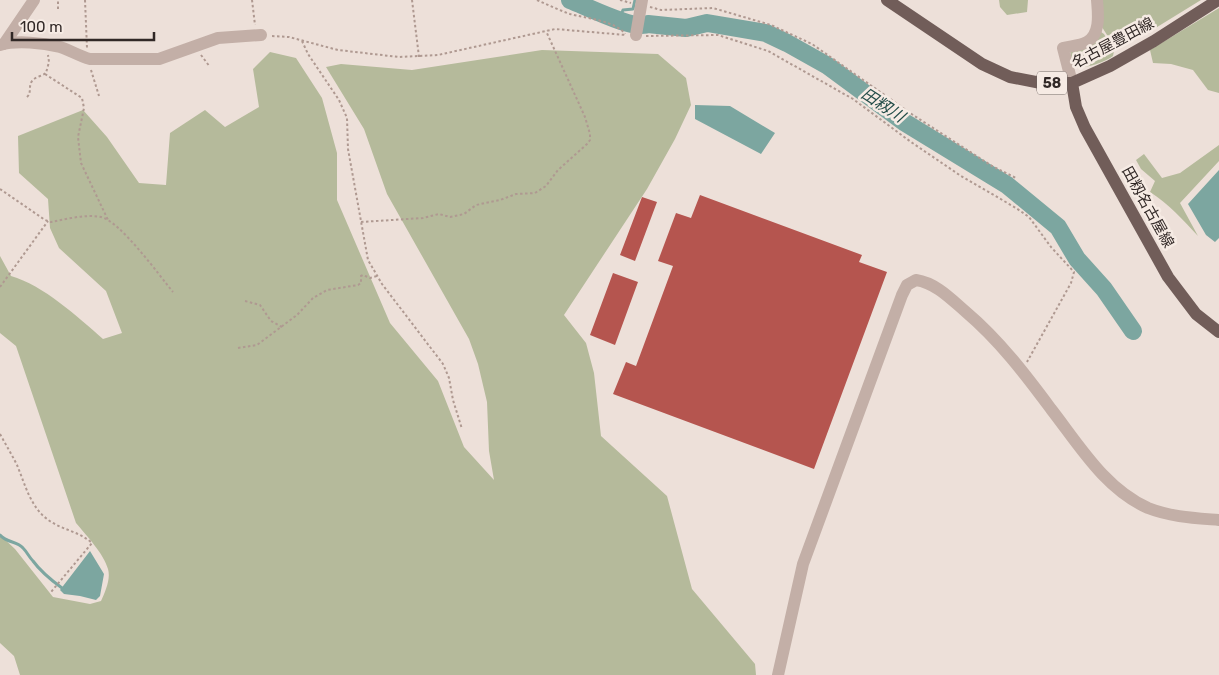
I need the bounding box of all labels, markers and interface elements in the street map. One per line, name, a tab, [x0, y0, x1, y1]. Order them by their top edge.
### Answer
scale bar	[12, 10, 155, 42]
street label: 名古屋豊田線	[1069, 14, 1157, 72]
text: 100 m	[20, 18, 62, 36]
road number: 58	[1037, 72, 1067, 95]
water label: 田籾川	[858, 84, 910, 127]
street label: 田籾名古屋線	[1118, 163, 1178, 251]

